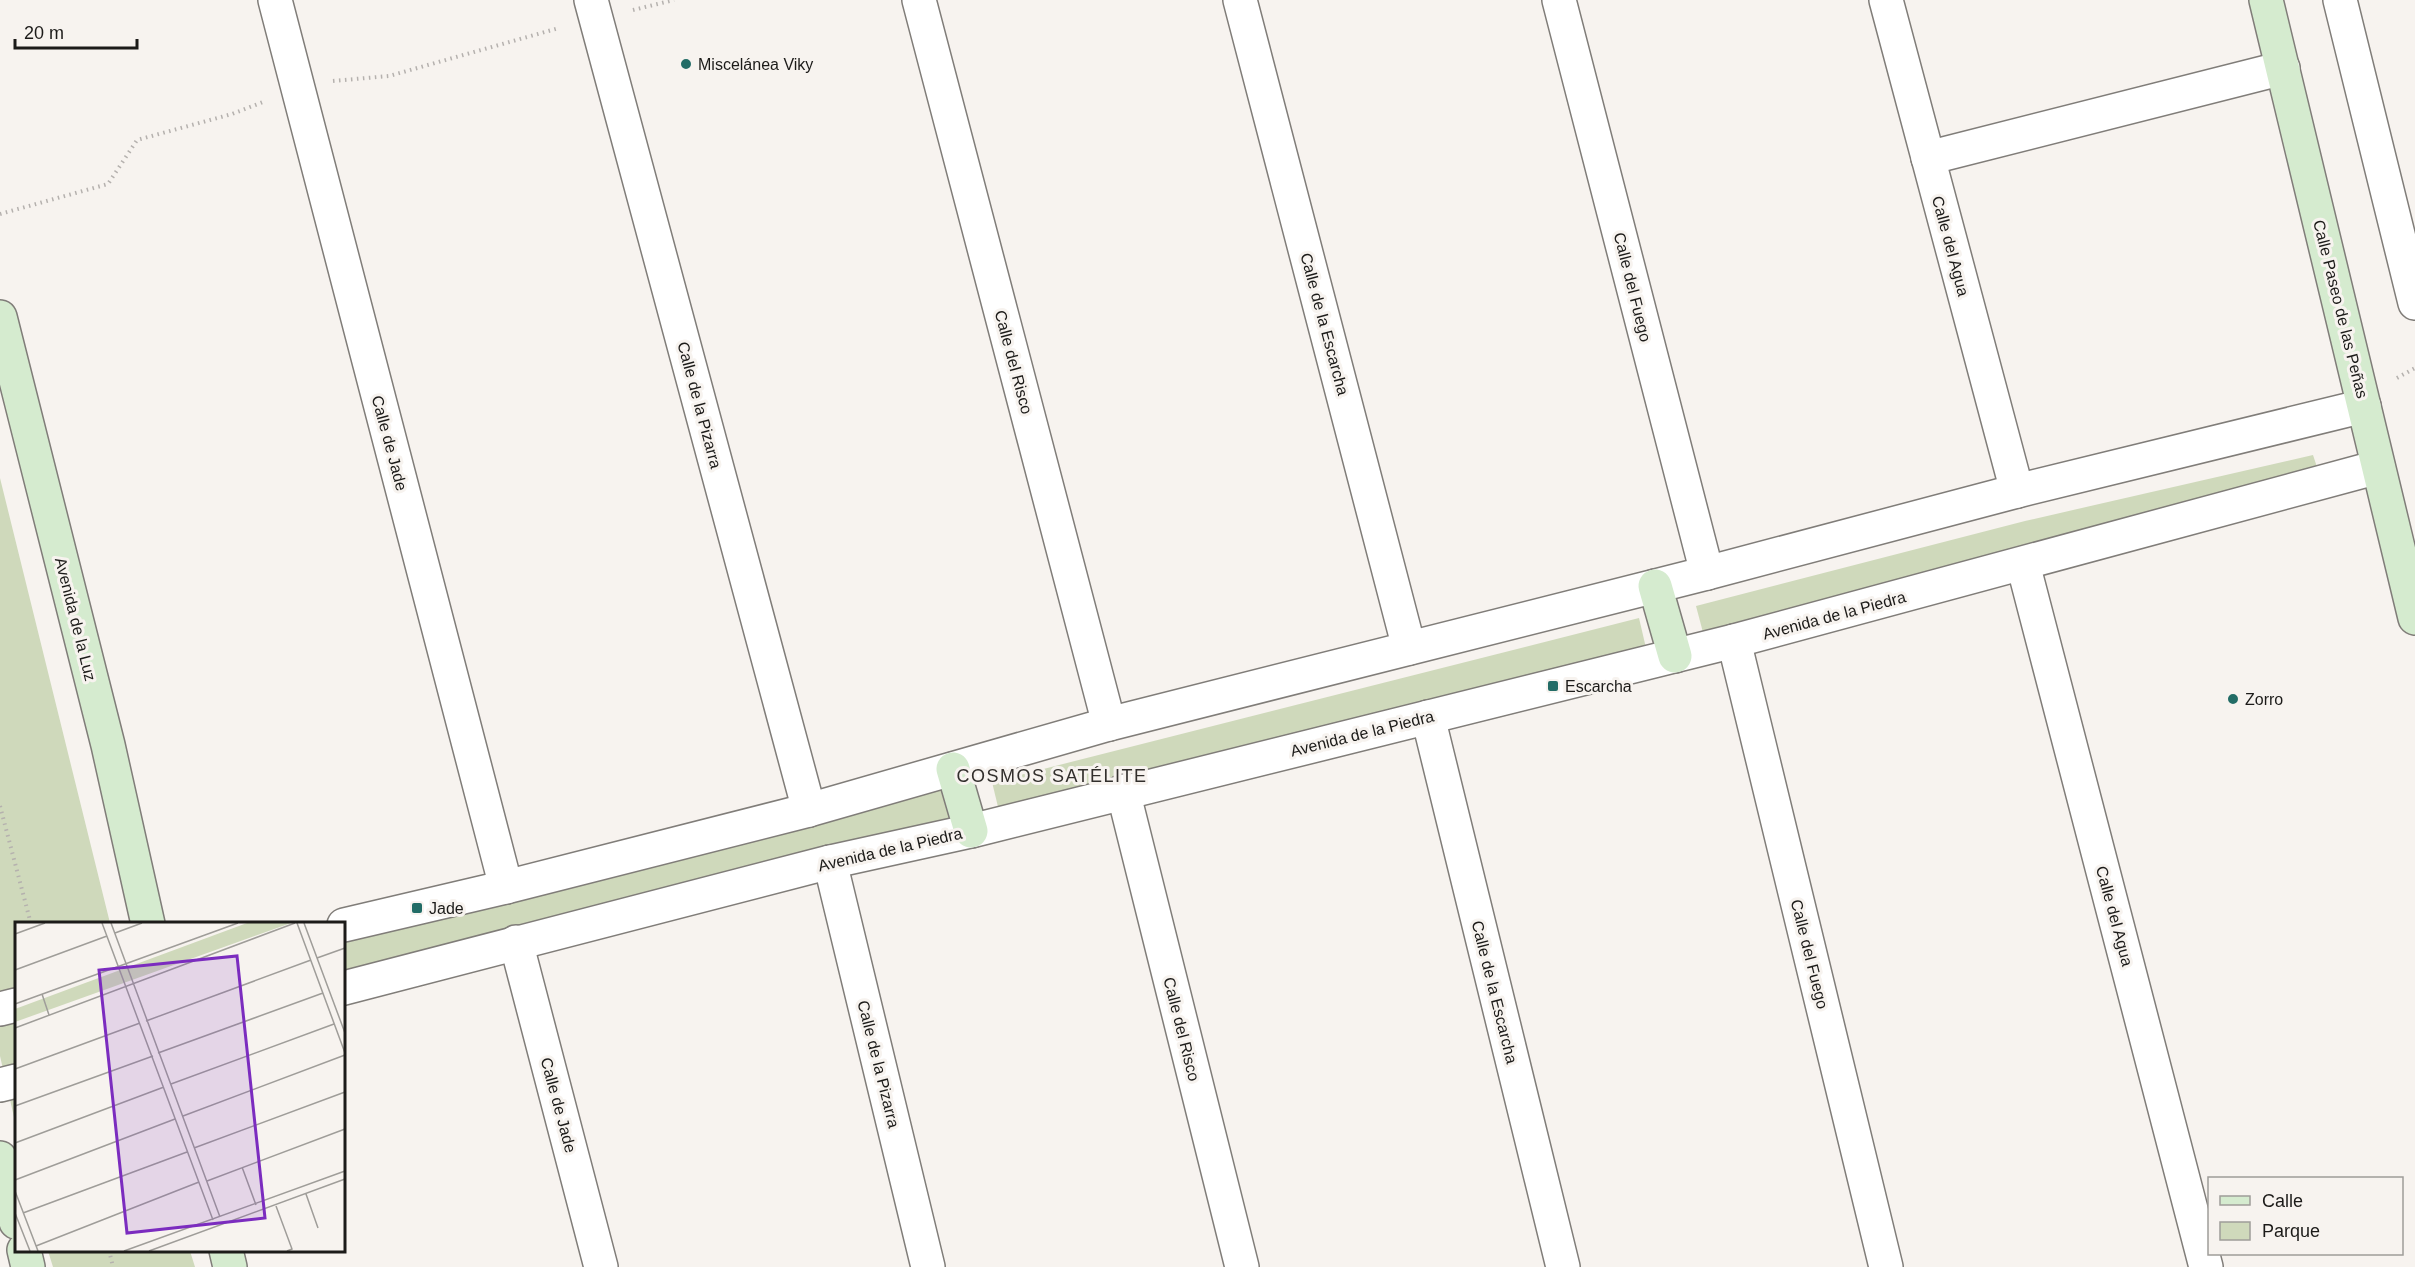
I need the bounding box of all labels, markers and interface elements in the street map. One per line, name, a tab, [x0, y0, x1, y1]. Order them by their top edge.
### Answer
scale bar	[15, 12, 136, 50]
text: 20 m	[24, 23, 64, 43]
place label: Miscelánea Viky	[698, 56, 813, 73]
marker: Miscelánea Viky	[679, 57, 693, 71]
street label: Calle del Agua	[1929, 194, 1972, 298]
street label: Calle Paseo de las Peñas	[2310, 218, 2371, 400]
street label: Calle del Fuego	[1611, 231, 1654, 344]
street label: Calle de la Escarcha	[1297, 251, 1352, 397]
street label: Calle del Risco	[991, 308, 1036, 416]
street label: Calle de la Pizarra	[674, 340, 725, 471]
street label: Calle de Jade	[369, 394, 410, 493]
street label: Avenida de la Luz	[52, 555, 99, 683]
street label: Avenida de la Piedra	[1761, 588, 1908, 643]
place label: Escarcha	[1565, 678, 1632, 695]
marker: Escarcha	[1546, 679, 1560, 693]
place label: Zorro	[2245, 691, 2283, 708]
marker: Zorro	[2226, 692, 2240, 706]
street label: Avenida de la Piedra	[1289, 707, 1436, 760]
district label: COSMOS SATÉLITE	[956, 766, 1148, 786]
street label: Avenida de la Piedra	[816, 825, 964, 874]
street label: Calle del Agua	[2093, 864, 2136, 968]
street label: Calle del Fuego	[1788, 898, 1831, 1011]
place label: Jade	[429, 900, 464, 917]
marker: Jade	[410, 901, 424, 915]
street label: Calle de la Escarcha	[1469, 919, 1521, 1065]
inset map	[15, 922, 345, 1252]
street label: Calle del Risco	[1160, 975, 1203, 1083]
street label: Calle de la Pizarra	[854, 999, 903, 1130]
street label: Calle de Jade	[538, 1056, 579, 1155]
legend	[2208, 1177, 2403, 1255]
text: Calle	[2262, 1191, 2303, 1211]
text: Parque	[2262, 1221, 2320, 1241]

